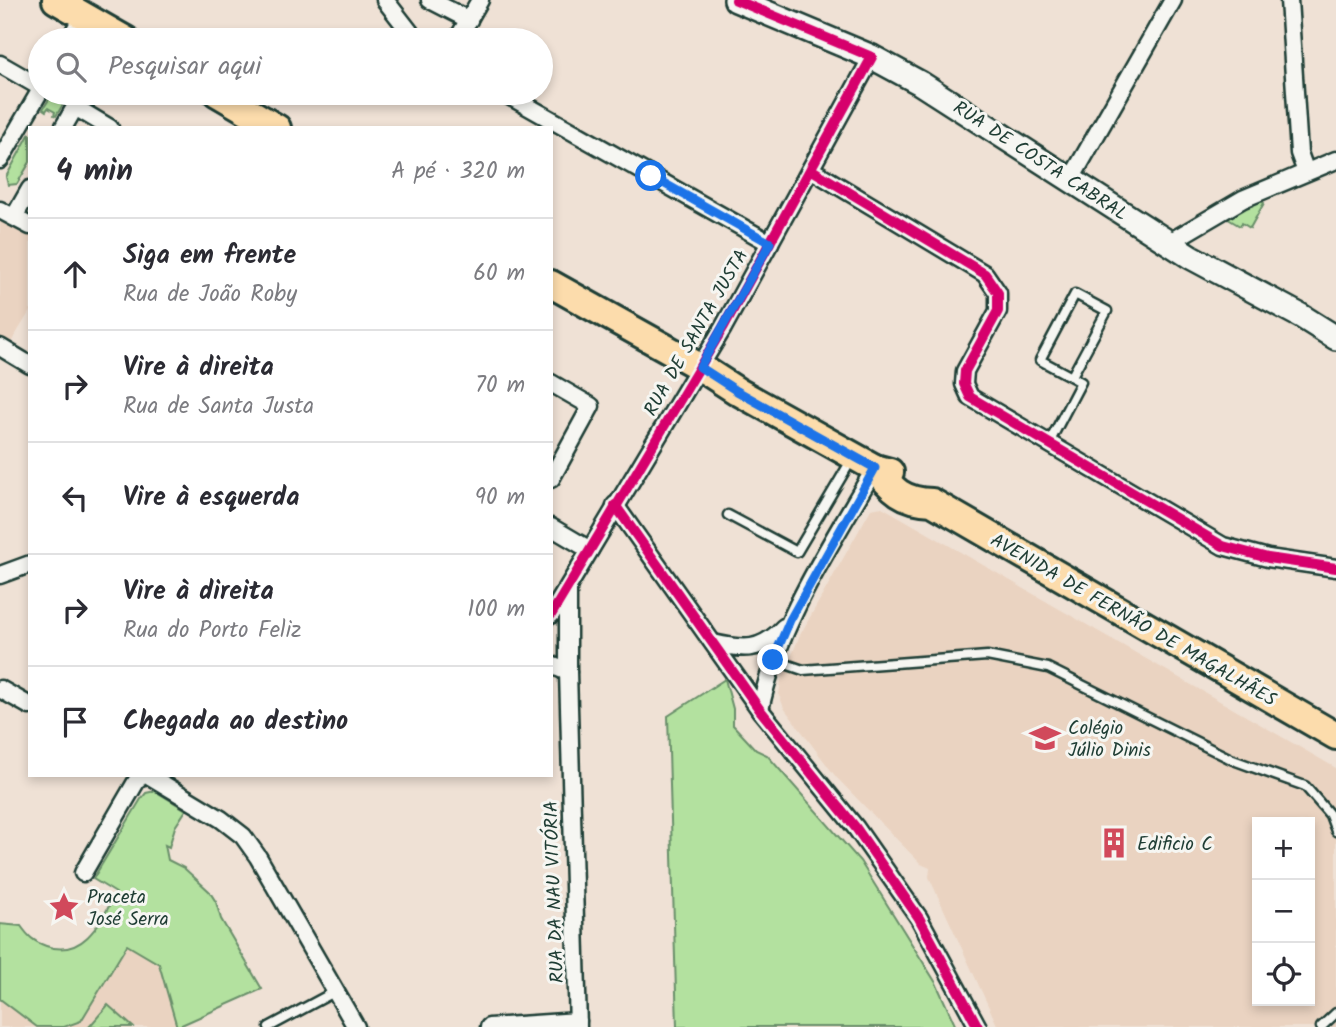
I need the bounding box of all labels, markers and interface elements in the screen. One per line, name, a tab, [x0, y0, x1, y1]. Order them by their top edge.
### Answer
search box	[28, 28, 553, 105]
text: Pesquisar aqui	[108, 46, 261, 88]
icon: search	[52, 48, 90, 86]
street label: RUA DE COSTA CABRAL	[947, 94, 1133, 230]
text: 4 min	[56, 148, 133, 196]
text: A pé · 320 m	[391, 154, 525, 190]
route start	[635, 160, 666, 191]
text: Siga em frente	[123, 235, 296, 277]
street label: RUA DE SANTA JUSTA	[637, 244, 757, 422]
icon: ahead	[56, 255, 94, 293]
text: 60 m	[473, 256, 525, 292]
text: Rua de João Roby	[123, 277, 297, 313]
text: Vire à direita	[123, 347, 274, 389]
icon: right	[56, 367, 94, 405]
text: 70 m	[475, 368, 525, 404]
text: Rua de Santa Justa	[123, 389, 314, 425]
text: Vire à esquerda	[123, 477, 300, 519]
icon: left	[56, 479, 94, 517]
text: 90 m	[475, 480, 525, 516]
street label: AVENIDA DE FERNÃO DE MAGALHÃES	[984, 526, 1282, 715]
text: Vire à direita	[123, 571, 274, 613]
icon: right	[56, 591, 94, 629]
text: 100 m	[467, 592, 525, 628]
text: Rua do Porto Feliz	[123, 613, 301, 649]
route end	[757, 644, 788, 675]
text: Chegada ao destino	[123, 701, 348, 743]
icon: arrive	[56, 703, 94, 741]
place label: Colégio Júlio Dinis	[1068, 714, 1151, 766]
school or university icon: Colégio Júlio Dinis	[1028, 721, 1062, 755]
street label: RUA DA NAU VITÓRIA	[537, 800, 573, 984]
map controls	[1252, 817, 1315, 1006]
button: +	[1252, 817, 1315, 880]
building icon: Edificio C	[1097, 826, 1131, 860]
place label: Edificio C	[1137, 830, 1213, 860]
button: −	[1252, 880, 1315, 943]
place label: Praceta José Serra	[87, 883, 169, 935]
place icon: Praceta José Serra	[47, 890, 81, 924]
button: locate	[1252, 943, 1315, 1006]

